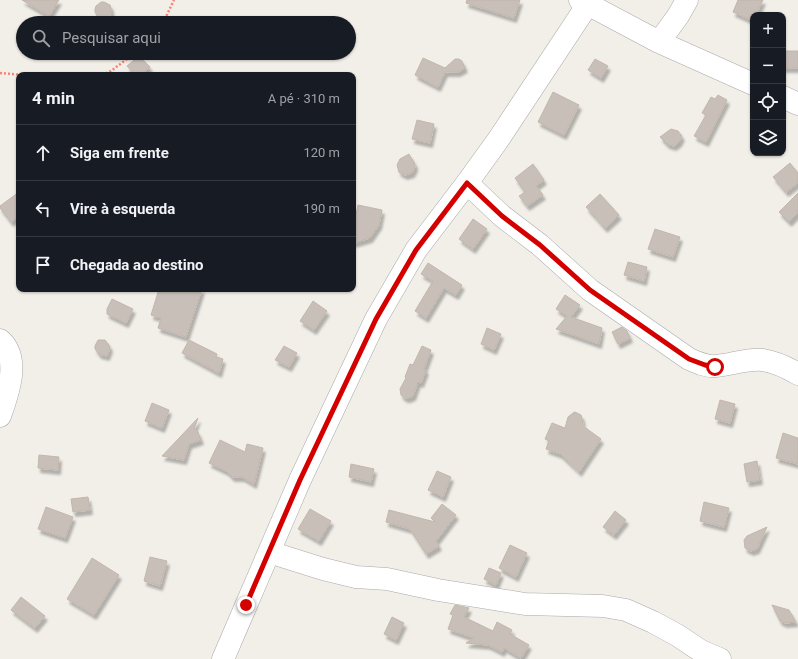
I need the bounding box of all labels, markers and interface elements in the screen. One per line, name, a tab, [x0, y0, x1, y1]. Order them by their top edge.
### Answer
map controls	[750, 12, 786, 156]
button: +	[750, 12, 786, 48]
search box	[16, 16, 356, 60]
icon: search	[30, 27, 52, 49]
text: Pesquisar aqui	[62, 29, 161, 47]
button: −	[750, 48, 786, 84]
button: locate	[750, 84, 786, 120]
text: 4 min	[32, 88, 75, 108]
text: A pé · 310 m	[268, 91, 340, 106]
button: layers	[750, 120, 786, 156]
icon: ahead	[32, 142, 54, 164]
text: Siga em frente	[70, 144, 169, 162]
text: 120 m	[303, 145, 340, 160]
icon: left	[32, 198, 54, 220]
text: Vire à esquerda	[70, 200, 175, 218]
text: 190 m	[303, 201, 340, 216]
icon: arrive	[32, 254, 54, 276]
text: Chegada ao destino	[70, 256, 204, 274]
route start	[706, 358, 724, 376]
route end	[237, 596, 255, 614]

